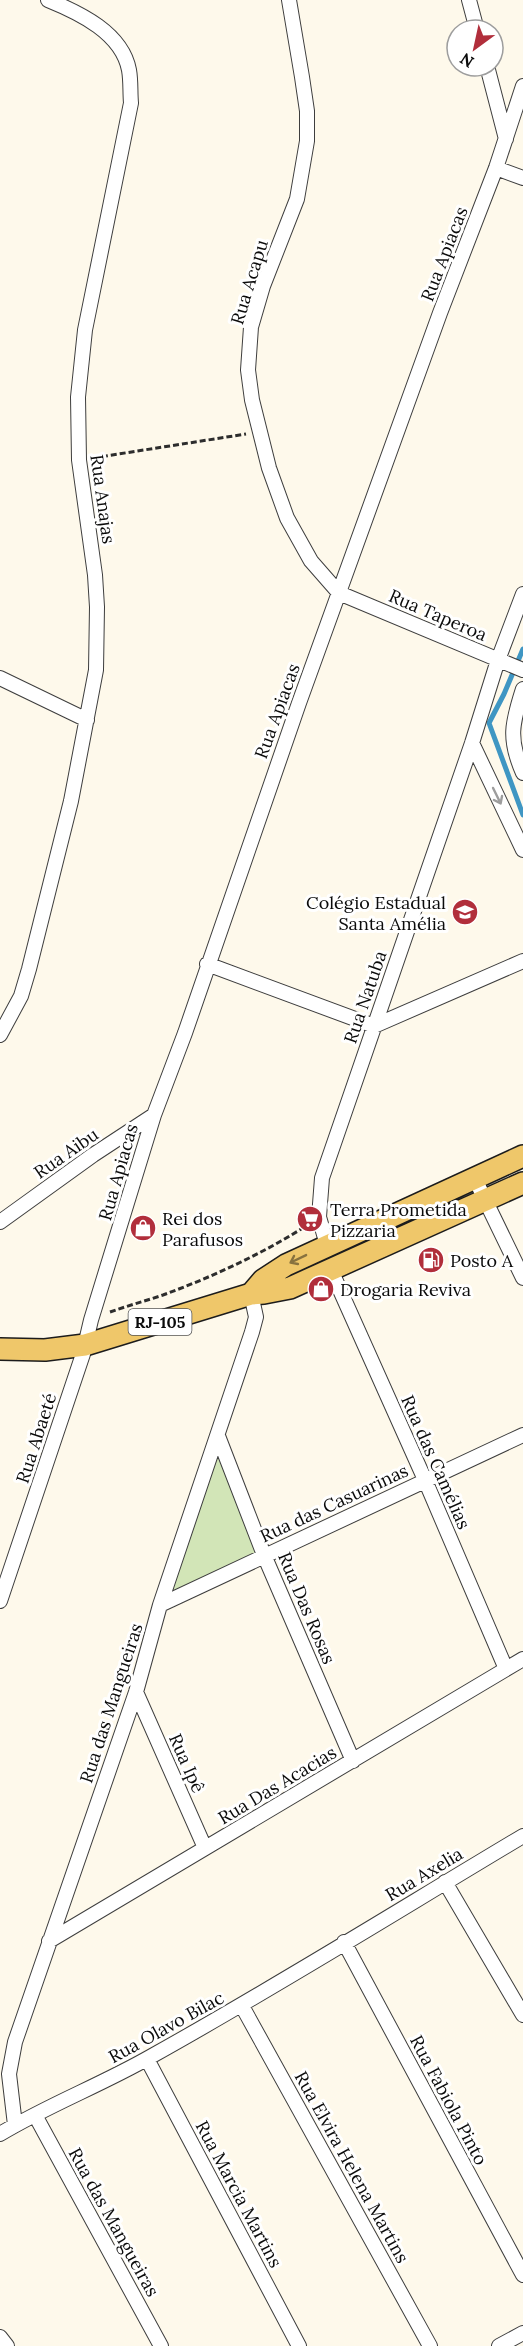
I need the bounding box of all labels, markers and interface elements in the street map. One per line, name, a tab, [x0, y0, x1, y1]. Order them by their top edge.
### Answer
north arrow	[445, 18, 505, 78]
text: N	[456, 49, 477, 72]
street label: Rua Apiacas	[415, 203, 473, 305]
street label: Rua Acapu	[225, 236, 273, 327]
street label: Rua Anajas	[85, 453, 121, 545]
street label: Rua Taperoa	[385, 584, 491, 646]
street label: Rua Apiacas	[249, 660, 305, 762]
one-way arrow	[492, 786, 503, 804]
place label: Colégio Estadual Santa Amélia	[306, 891, 446, 935]
school or university icon: Colégio Estadual Santa Amélia	[450, 897, 480, 927]
street label: Rua Natuba	[338, 948, 392, 1046]
street label: Rua Apiacas	[93, 1121, 143, 1223]
street label: Rua Aibu	[29, 1122, 103, 1184]
place label: Terra Prometida Pizzaria	[330, 1198, 467, 1242]
supermarket icon: Terra Prometida Pizzaria	[295, 1204, 325, 1234]
place label: Rei dos Parafusos	[162, 1207, 243, 1251]
shop icon: Rei dos Parafusos	[128, 1213, 158, 1243]
fuel station icon: Posto A	[416, 1245, 446, 1275]
place label: Posto A	[450, 1249, 514, 1272]
one-way arrow	[289, 1254, 307, 1266]
shop icon: Drogaria Reviva	[306, 1274, 336, 1304]
place label: Drogaria Reviva	[340, 1278, 471, 1301]
road number: RJ-105	[128, 1309, 192, 1335]
street label: Rua Abaeté	[11, 1390, 61, 1486]
street label: Rua das Camélias	[396, 1391, 476, 1533]
street label: Rua das Casuarinas	[256, 1459, 412, 1547]
street label: Rua Das Rosas	[273, 1549, 341, 1667]
street label: Rua das Mangueiras	[74, 1620, 148, 1786]
street label: Rua Ipê	[164, 1730, 210, 1796]
street label: Rua Das Acacias	[214, 1741, 340, 1829]
street label: Rua Axelia	[381, 1842, 467, 1906]
street label: Rua Olavo Bilac	[104, 1986, 228, 2068]
street label: Rua Fabiola Pinto	[405, 2031, 493, 2169]
street label: Rua Elvira Helena Martins	[290, 2067, 414, 2267]
street label: Rua Marcia Martins	[191, 2117, 287, 2271]
street label: Rua das Mangueiras	[64, 2144, 164, 2300]

